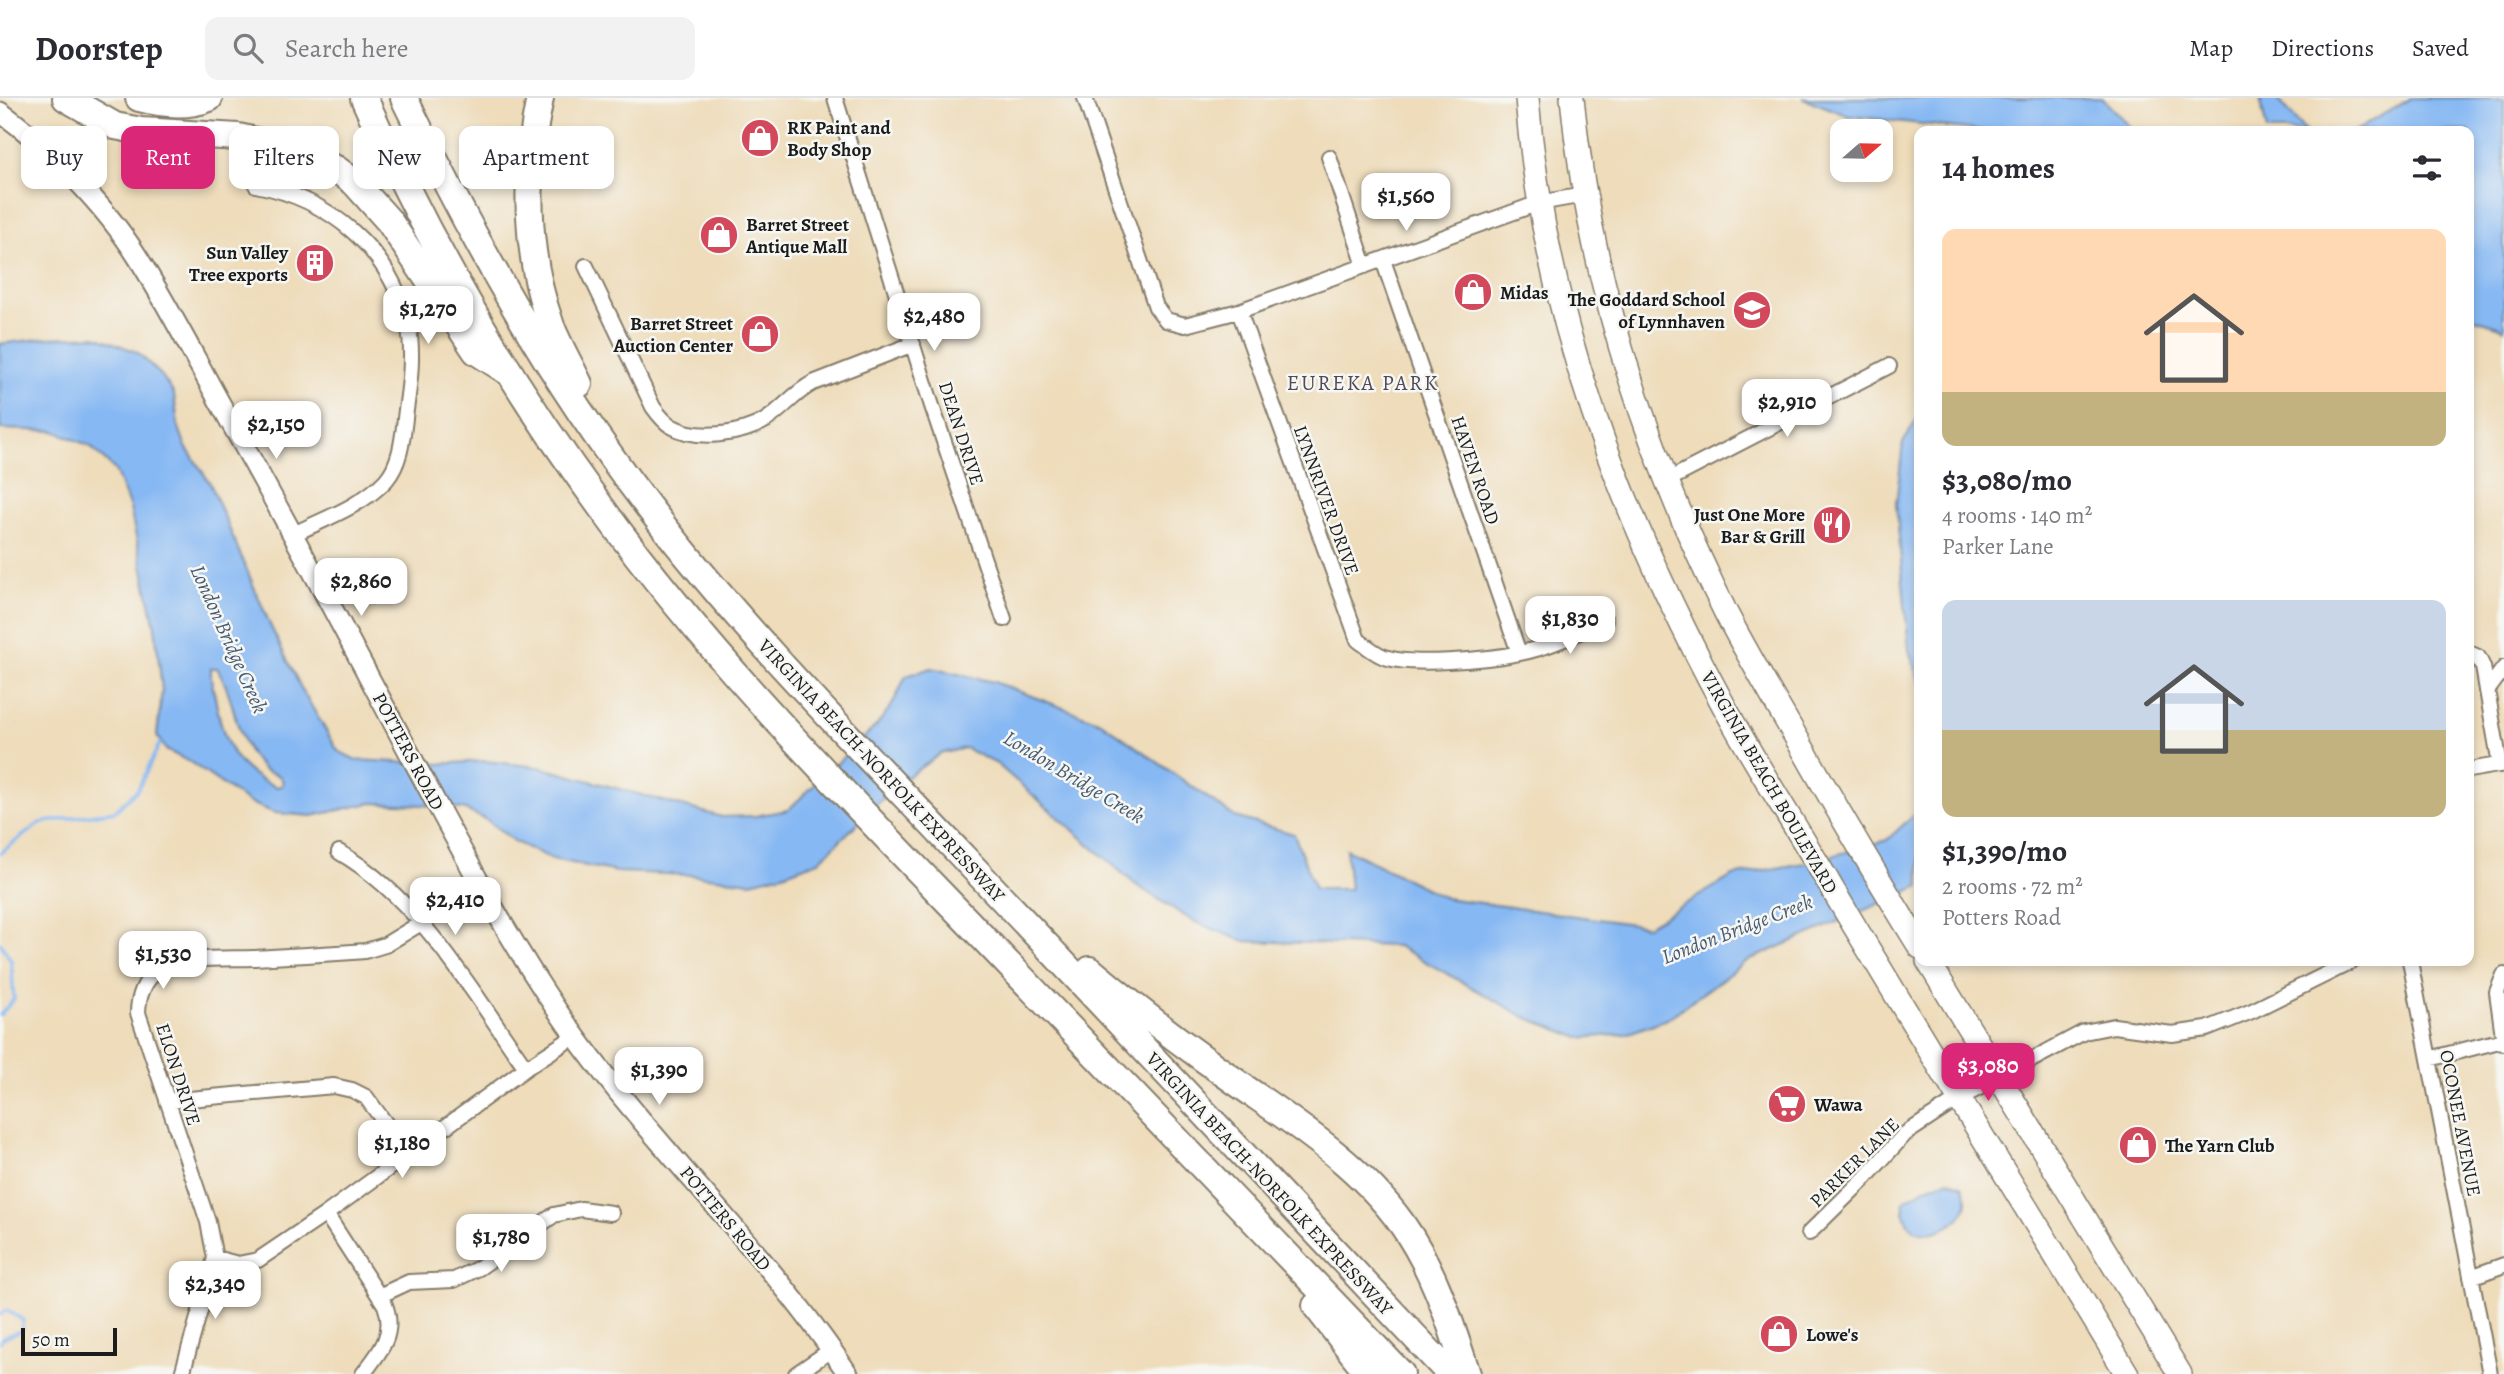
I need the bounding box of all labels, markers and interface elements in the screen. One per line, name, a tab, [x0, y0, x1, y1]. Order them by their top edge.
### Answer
search box	[205, 17, 695, 80]
text: Doorstep	[35, 26, 163, 71]
icon: search	[229, 29, 267, 67]
text: Search here	[285, 31, 408, 66]
text: Map	[2189, 32, 2233, 64]
text: Directions	[2271, 32, 2374, 64]
text: Saved	[2412, 32, 2469, 64]
place label: RK Paint and Body Shop	[787, 115, 891, 163]
shop icon: RK Paint and Body Shop	[739, 117, 781, 159]
north arrow	[1830, 119, 1894, 182]
map controls	[1830, 119, 1893, 182]
chip: Buy	[21, 126, 107, 189]
chip: Rent	[121, 126, 215, 189]
chip: Filters	[229, 126, 339, 189]
chip: New	[353, 126, 445, 189]
chip: Apartment	[459, 126, 614, 189]
text: 14 homes	[1942, 148, 2055, 188]
icon: filters	[2408, 149, 2446, 187]
pin: $1,560	[1349, 174, 1463, 233]
text: $1,560	[1377, 180, 1435, 211]
place label: Barret Street Antique Mall	[745, 212, 850, 260]
shop icon: Barret Street Antique Mall	[698, 214, 740, 256]
place label: Sun Valley Tree exports	[189, 240, 289, 288]
building icon: Sun Valley Tree exports	[294, 242, 336, 284]
shop icon: Midas	[1452, 271, 1494, 313]
icon: home	[2131, 275, 2257, 401]
place label: Midas	[1500, 280, 1549, 306]
pin: $1,270	[371, 286, 485, 346]
place label: The Goddard School of Lynnhaven	[1568, 287, 1725, 335]
school or university icon: The Goddard School of Lynnhaven	[1731, 289, 1773, 331]
text: $1,270	[399, 293, 457, 324]
pin: $2,480	[877, 294, 991, 353]
text: $2,480	[903, 300, 965, 331]
place label: Barret Street Auction Center	[613, 311, 734, 359]
shop icon: Barret Street Auction Center	[739, 313, 781, 355]
district label: EUREKA PARK	[1287, 369, 1439, 397]
street label: DEAN DRIVE	[932, 378, 990, 489]
pin: $2,910	[1730, 380, 1844, 439]
text: $2,910	[1758, 386, 1816, 417]
pin: $2,150	[219, 402, 333, 461]
text: $2,150	[247, 408, 305, 439]
street label: HAVEN ROAD	[1444, 412, 1506, 528]
street label: LYNNRIVER DRIVE	[1287, 422, 1365, 579]
text: $3,080/mo	[1942, 460, 2072, 500]
text: 4 rooms · 140 m²	[1942, 500, 2092, 531]
place label: Just One More Bar & Grill	[1694, 502, 1805, 550]
restaurant icon: Just One More Bar & Grill	[1811, 504, 1853, 546]
text: Parker Lane	[1942, 531, 2054, 562]
pin: $2,860	[304, 559, 418, 618]
water label: London Bridge Creek	[184, 560, 274, 718]
text: $2,860	[330, 565, 392, 596]
pin: $1,830	[1513, 596, 1627, 656]
text: $1,830	[1541, 603, 1599, 634]
street label: VIRGINIA BEACH-NORFOLK EXPRESSWAY	[751, 633, 1011, 908]
icon: home	[2131, 646, 2257, 772]
street label: VIRGINIA BEACH BOULEVARD	[1694, 666, 1844, 898]
street label: POTTERS ROAD	[366, 688, 450, 815]
water label: London Bridge Creek	[998, 724, 1150, 830]
text: $1,390/mo	[1942, 831, 2067, 871]
text: 2 rooms · 72 m²	[1942, 871, 2083, 902]
pin: $2,410	[398, 878, 512, 937]
text: $2,410	[426, 884, 484, 915]
water label: London Bridge Creek	[1657, 887, 1817, 971]
text: Potters Road	[1942, 902, 2061, 933]
pin: $1,530	[106, 932, 220, 991]
text: $1,530	[135, 938, 191, 969]
street label: ELON DRIVE	[149, 1020, 207, 1129]
pin: $3,080	[1931, 1044, 2045, 1103]
street label: VIRGINIA BEACH-NORFOLK EXPRESSWAY	[1139, 1046, 1399, 1321]
pin: $1,390	[602, 1048, 716, 1107]
street label: OCONEE AVENUE	[2433, 1048, 2487, 1199]
text: $3,080	[1958, 1050, 2018, 1081]
text: $1,390	[630, 1054, 688, 1085]
supermarket icon: Wawa	[1766, 1083, 1808, 1125]
place label: Wawa	[1813, 1092, 1864, 1118]
street label: PARKER LANE	[1804, 1112, 1905, 1213]
pin: $1,180	[345, 1121, 459, 1180]
shop icon: The Yarn Club	[2117, 1124, 2159, 1166]
text: $1,180	[374, 1127, 430, 1158]
place label: The Yarn Club	[2165, 1133, 2275, 1159]
street label: POTTERS ROAD	[674, 1161, 777, 1277]
pin: $1,780	[444, 1214, 558, 1274]
text: $1,780	[472, 1221, 530, 1252]
pin: $2,340	[158, 1262, 272, 1321]
text: $2,340	[185, 1268, 245, 1299]
shop icon: Lowe's	[1758, 1313, 1800, 1355]
place label: Lowe's	[1806, 1322, 1859, 1348]
scale bar	[21, 1325, 117, 1357]
text: 50 m	[32, 1327, 70, 1353]

